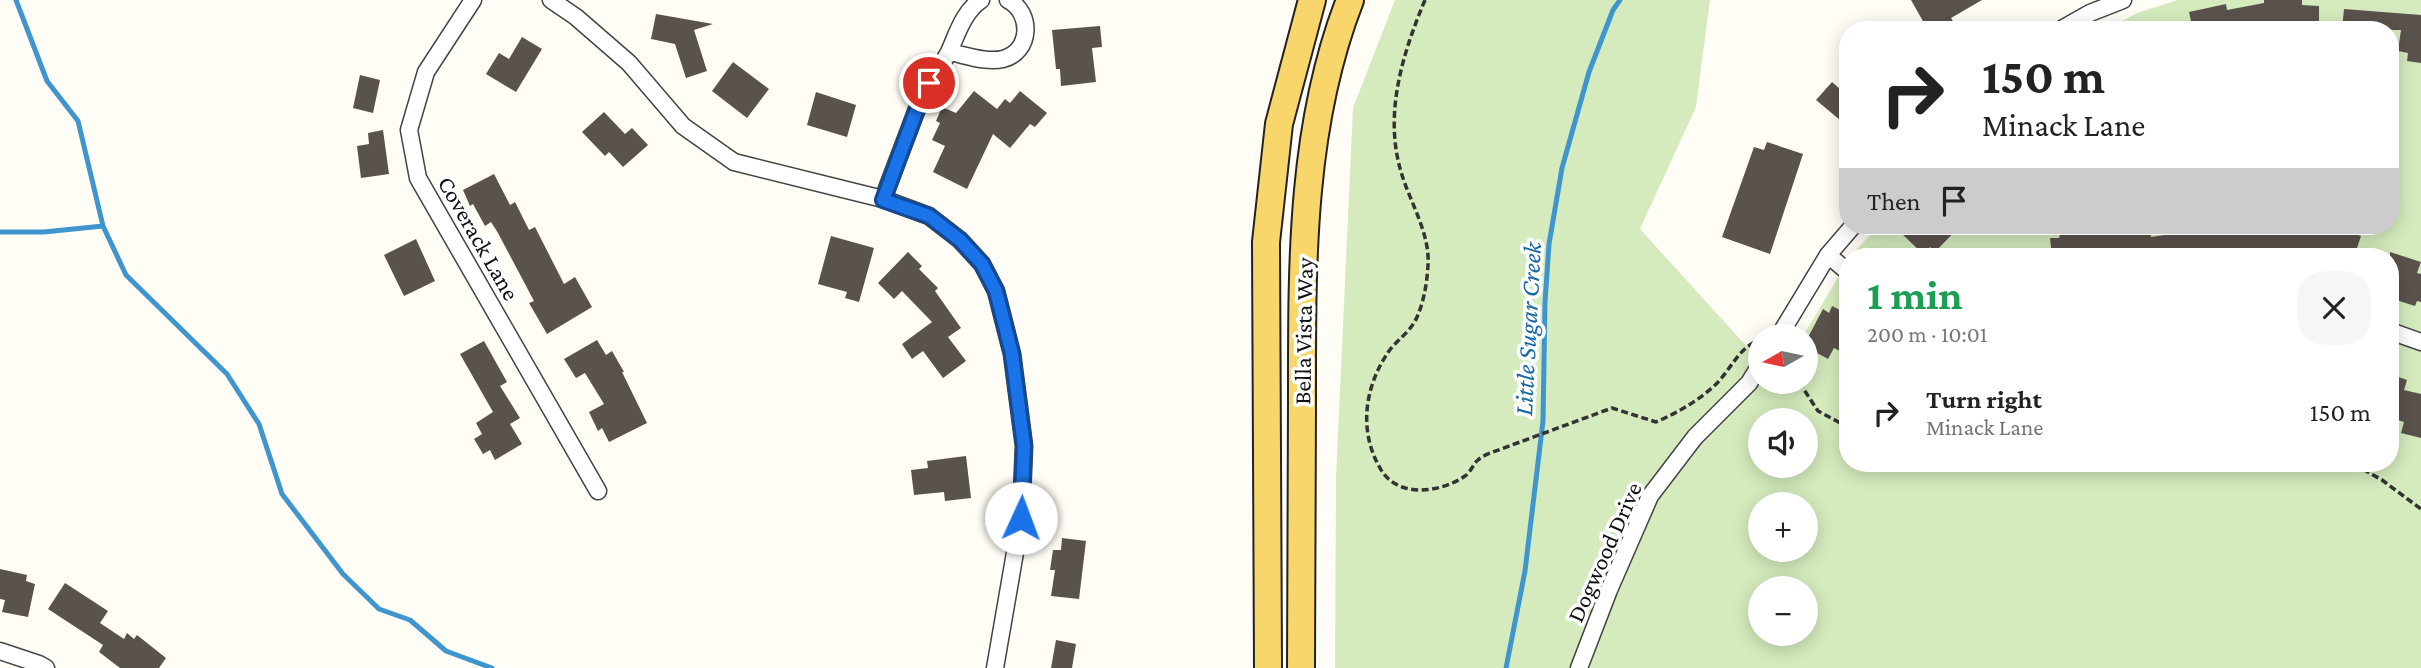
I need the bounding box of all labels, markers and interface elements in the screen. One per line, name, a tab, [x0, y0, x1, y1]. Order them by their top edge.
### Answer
icon: right	[1867, 49, 1958, 140]
text: 150 m	[1982, 49, 2105, 104]
pin	[899, 53, 959, 113]
icon: arrive	[910, 64, 948, 102]
text: Minack Lane	[1982, 107, 2145, 143]
street label: Coverack Lane	[433, 171, 525, 305]
icon: arrive	[1935, 182, 1973, 220]
text: Then	[1867, 187, 1921, 216]
water label: Little Sugar Creek	[1509, 240, 1547, 417]
street label: Bella Vista Way	[1288, 256, 1318, 405]
text: 1 min	[1867, 271, 1963, 318]
button: close	[2297, 271, 2371, 345]
text: 200 m · 10:01	[1867, 321, 1987, 347]
north arrow	[1748, 324, 1818, 394]
map controls	[1748, 324, 1818, 646]
text: Turn right	[1926, 385, 2042, 414]
icon: right	[1867, 394, 1905, 432]
text: 150 m	[2310, 398, 2371, 427]
button: sound	[1748, 408, 1818, 478]
text: Minack Lane	[1926, 414, 2043, 440]
street label: Dogwood Drive	[1561, 478, 1647, 626]
position arrow	[984, 481, 1058, 555]
button: +	[1748, 492, 1818, 562]
button: −	[1748, 576, 1818, 646]

